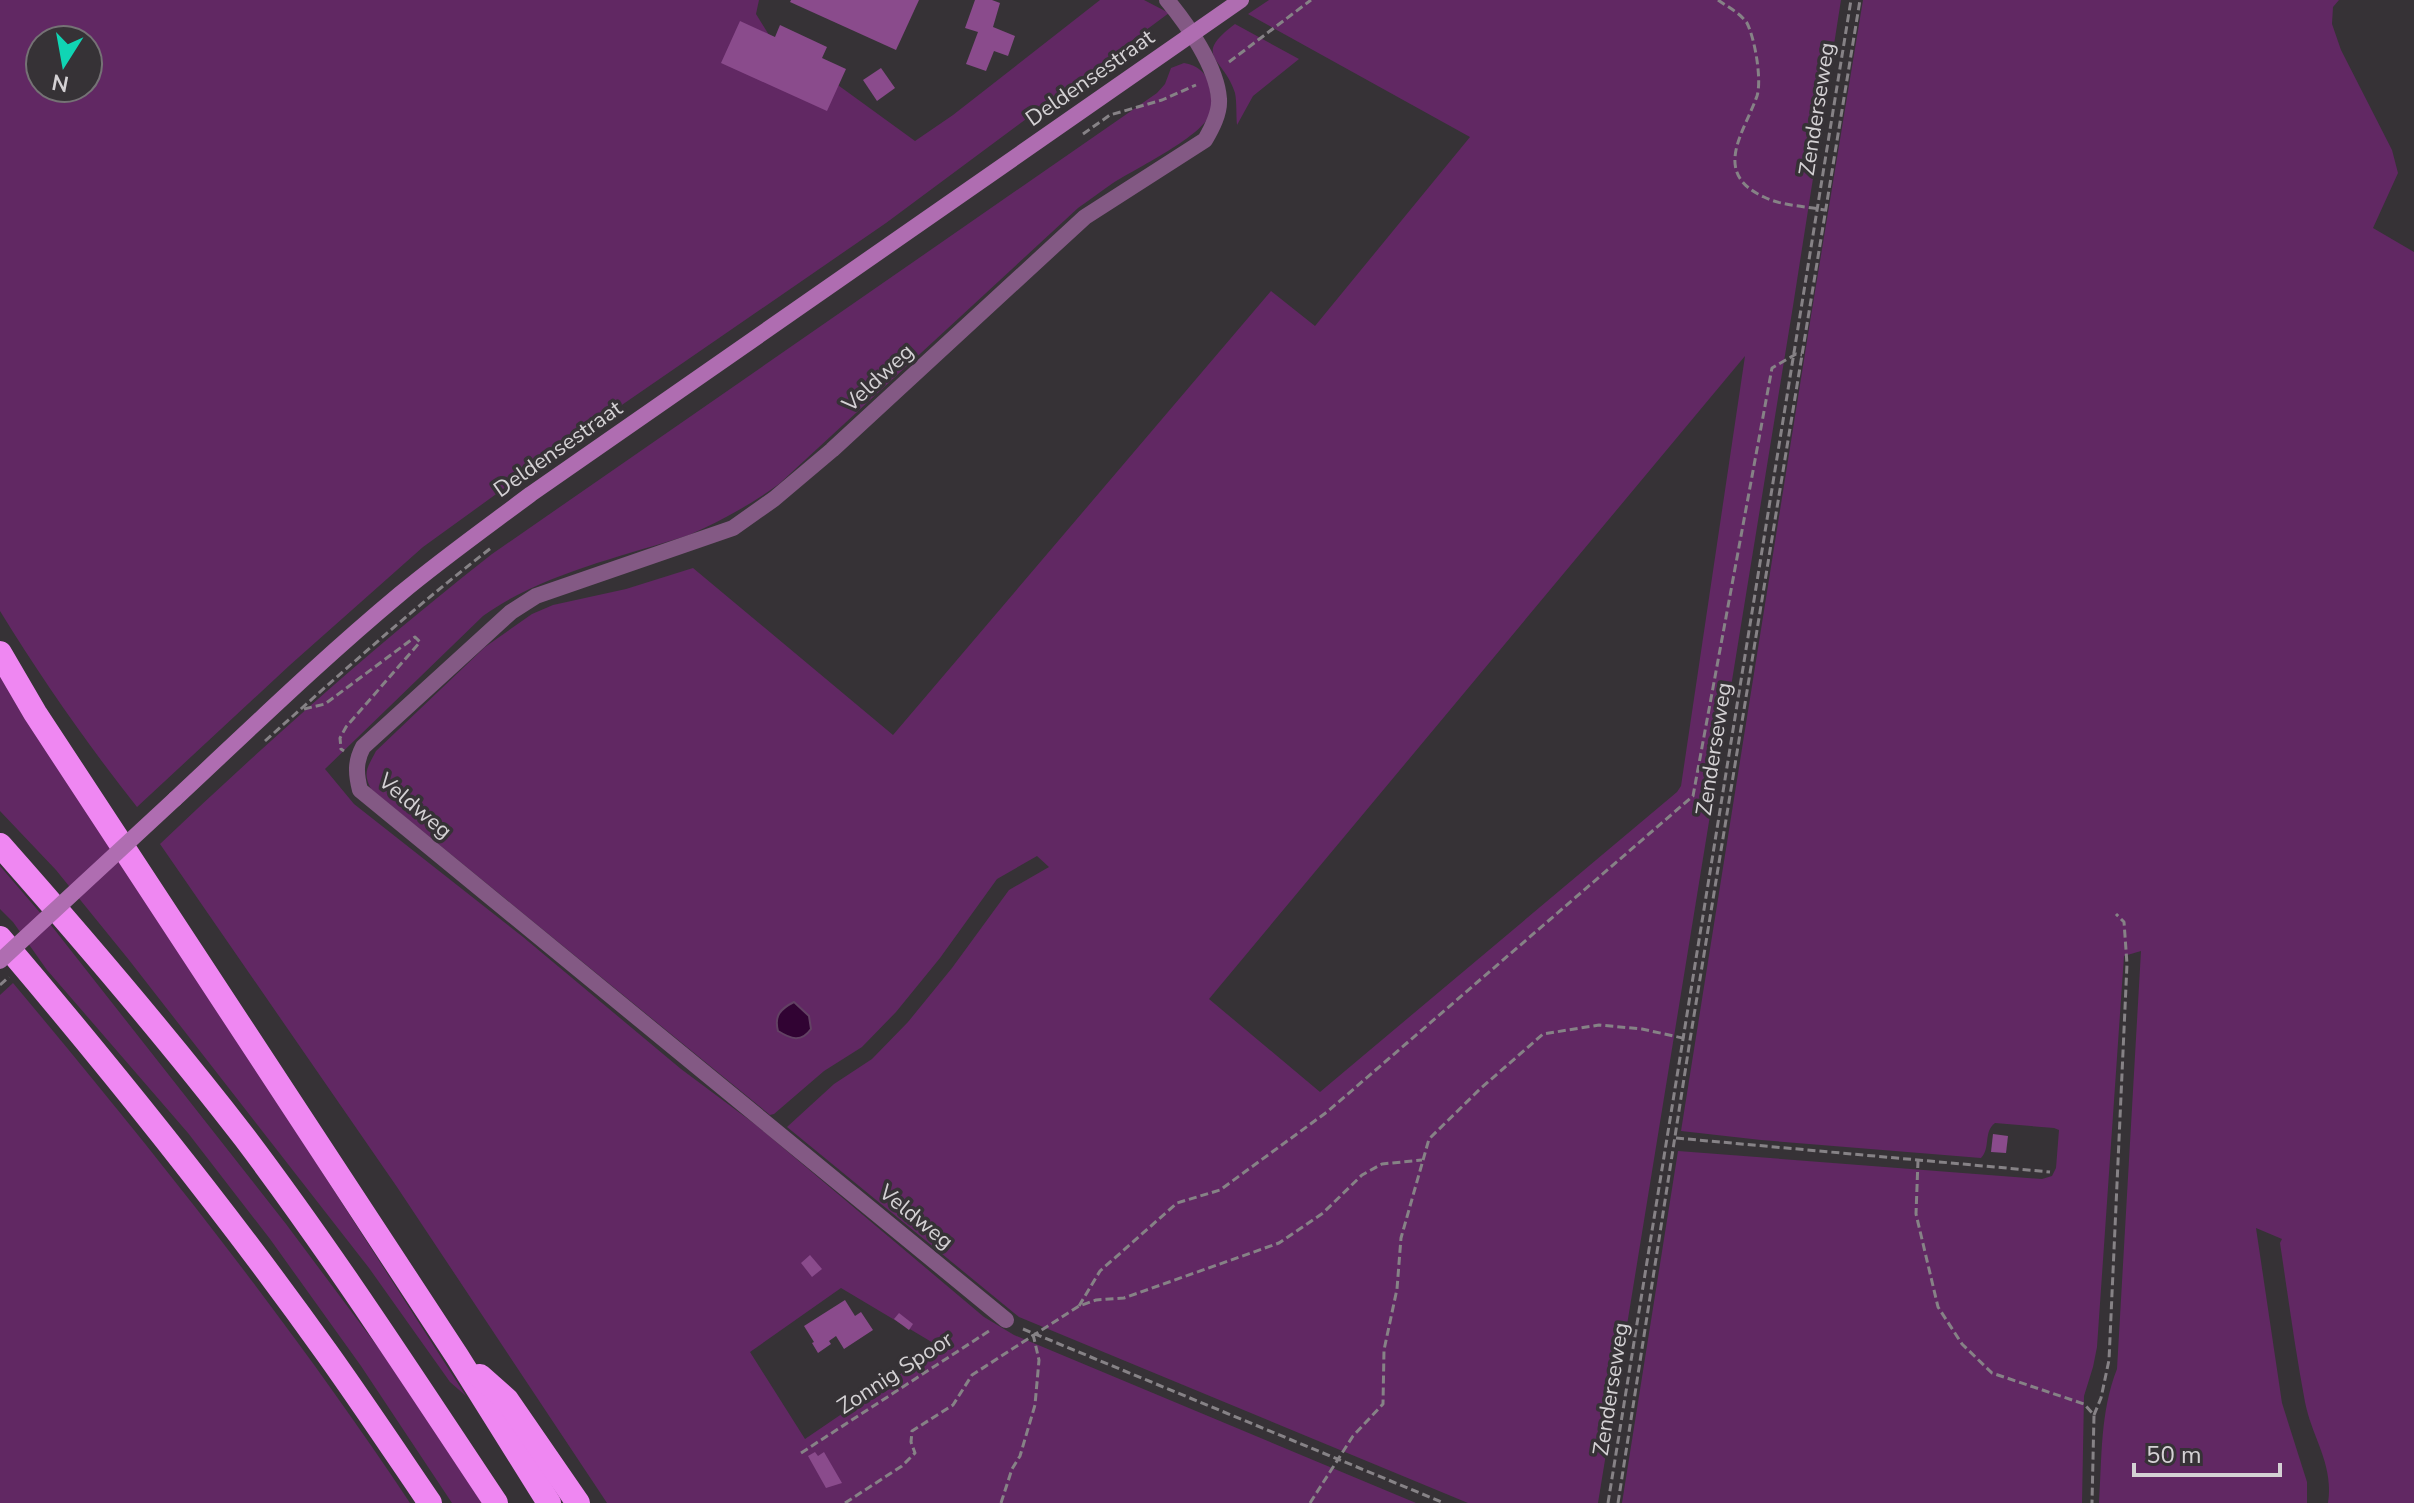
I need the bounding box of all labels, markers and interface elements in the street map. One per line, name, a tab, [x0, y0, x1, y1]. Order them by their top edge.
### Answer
street label: Deldensestraat	[1020, 22, 1161, 134]
north arrow	[24, 24, 104, 104]
street label: Zenderseweg	[1792, 40, 1842, 178]
text: N	[49, 66, 71, 99]
street label: Veldweg	[835, 337, 920, 420]
street label: Deldensestraat	[488, 393, 629, 505]
street label: Zenderseweg	[1689, 680, 1739, 818]
street label: Veldweg	[371, 766, 458, 846]
street label: Veldweg	[872, 1177, 960, 1256]
street label: Zenderseweg	[1586, 1320, 1636, 1458]
street label: Zonnig Spoor	[831, 1324, 959, 1422]
scale bar	[2134, 1427, 2280, 1477]
text: 50 m	[2146, 1439, 2202, 1471]

